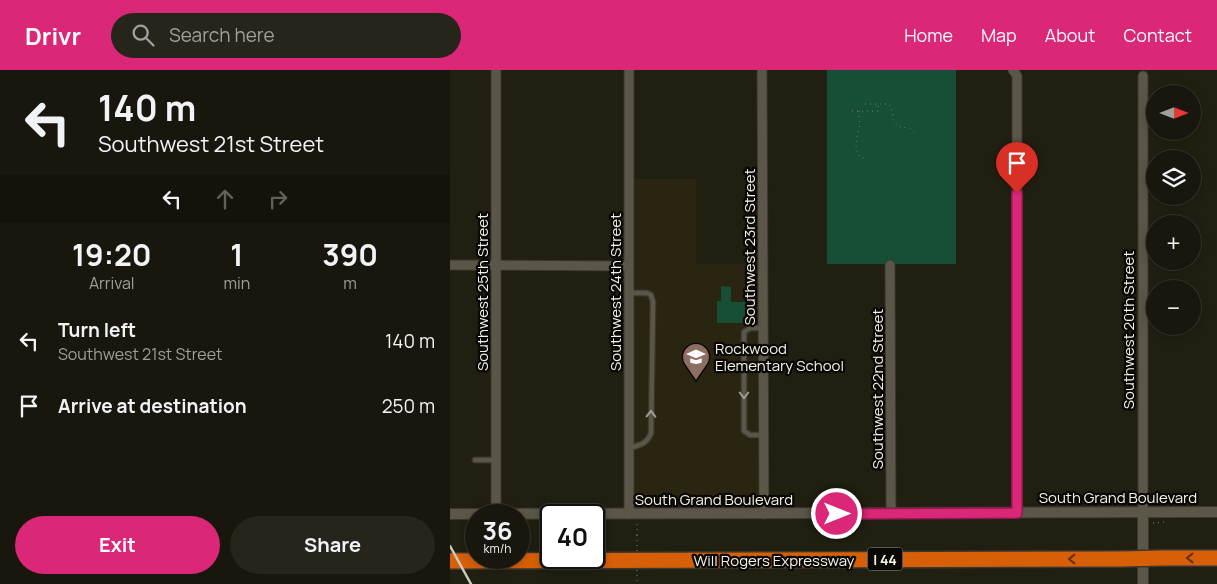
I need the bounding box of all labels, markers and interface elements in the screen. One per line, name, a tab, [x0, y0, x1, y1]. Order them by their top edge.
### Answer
search box	[111, 13, 461, 58]
text: Drivr	[25, 19, 81, 52]
icon: search	[129, 21, 157, 49]
text: Search here	[169, 22, 275, 48]
text: Home	[904, 23, 953, 47]
text: Map	[981, 23, 1017, 47]
text: About	[1045, 23, 1095, 47]
text: Contact	[1123, 23, 1192, 47]
text: 140 m	[98, 84, 196, 132]
north arrow	[1146, 85, 1201, 140]
map controls	[1146, 85, 1201, 335]
icon: left	[15, 90, 80, 155]
text: Southwest 21st Street	[98, 129, 324, 159]
pin	[996, 142, 1038, 193]
icon: arrive	[1003, 149, 1031, 177]
button: layers	[1146, 150, 1201, 205]
street label: Southwest 23rd Street	[739, 169, 760, 325]
icon: left	[158, 185, 186, 213]
icon: ahead	[211, 185, 239, 213]
icon: right	[264, 185, 292, 213]
street label: Southwest 25th Street	[472, 213, 493, 371]
street label: Southwest 24th Street	[605, 213, 626, 371]
button: +	[1146, 215, 1201, 270]
text: 19:20	[72, 234, 152, 275]
text: 1	[230, 234, 243, 275]
text: 390	[322, 234, 378, 275]
street label: Southwest 20th Street	[1118, 251, 1139, 409]
text: Arrival	[89, 272, 135, 294]
text: min	[223, 272, 250, 294]
text: m	[343, 272, 357, 294]
button: −	[1146, 280, 1201, 335]
street label: Southwest 22nd Street	[867, 309, 888, 469]
text: Turn left	[58, 317, 136, 343]
icon: left	[15, 327, 43, 355]
text: 140 m	[385, 328, 435, 354]
place label: Rockwood Elementary School	[715, 338, 844, 376]
school or university icon: Rockwood Elementary School	[681, 342, 711, 381]
text: Southwest 21st Street	[58, 343, 222, 365]
icon: arrive	[15, 392, 43, 420]
one-way arrow	[739, 392, 749, 400]
text: Arrive at destination	[58, 393, 247, 419]
text: 250 m	[382, 393, 435, 419]
one-way arrow	[646, 410, 656, 418]
position arrow	[810, 487, 862, 539]
street label: South Grand Boulevard	[1039, 487, 1197, 508]
street label: South Grand Boulevard	[635, 489, 793, 510]
speed limit sign: 40	[540, 504, 605, 569]
text: 36	[482, 513, 513, 548]
button: Exit	[15, 516, 220, 574]
button: Share	[230, 516, 435, 574]
text: km/h	[484, 540, 511, 557]
road number: I 44	[868, 548, 902, 570]
street label: Will Rogers Expressway	[694, 550, 855, 571]
one-way arrow	[1185, 553, 1193, 563]
one-way arrow	[1068, 554, 1076, 564]

